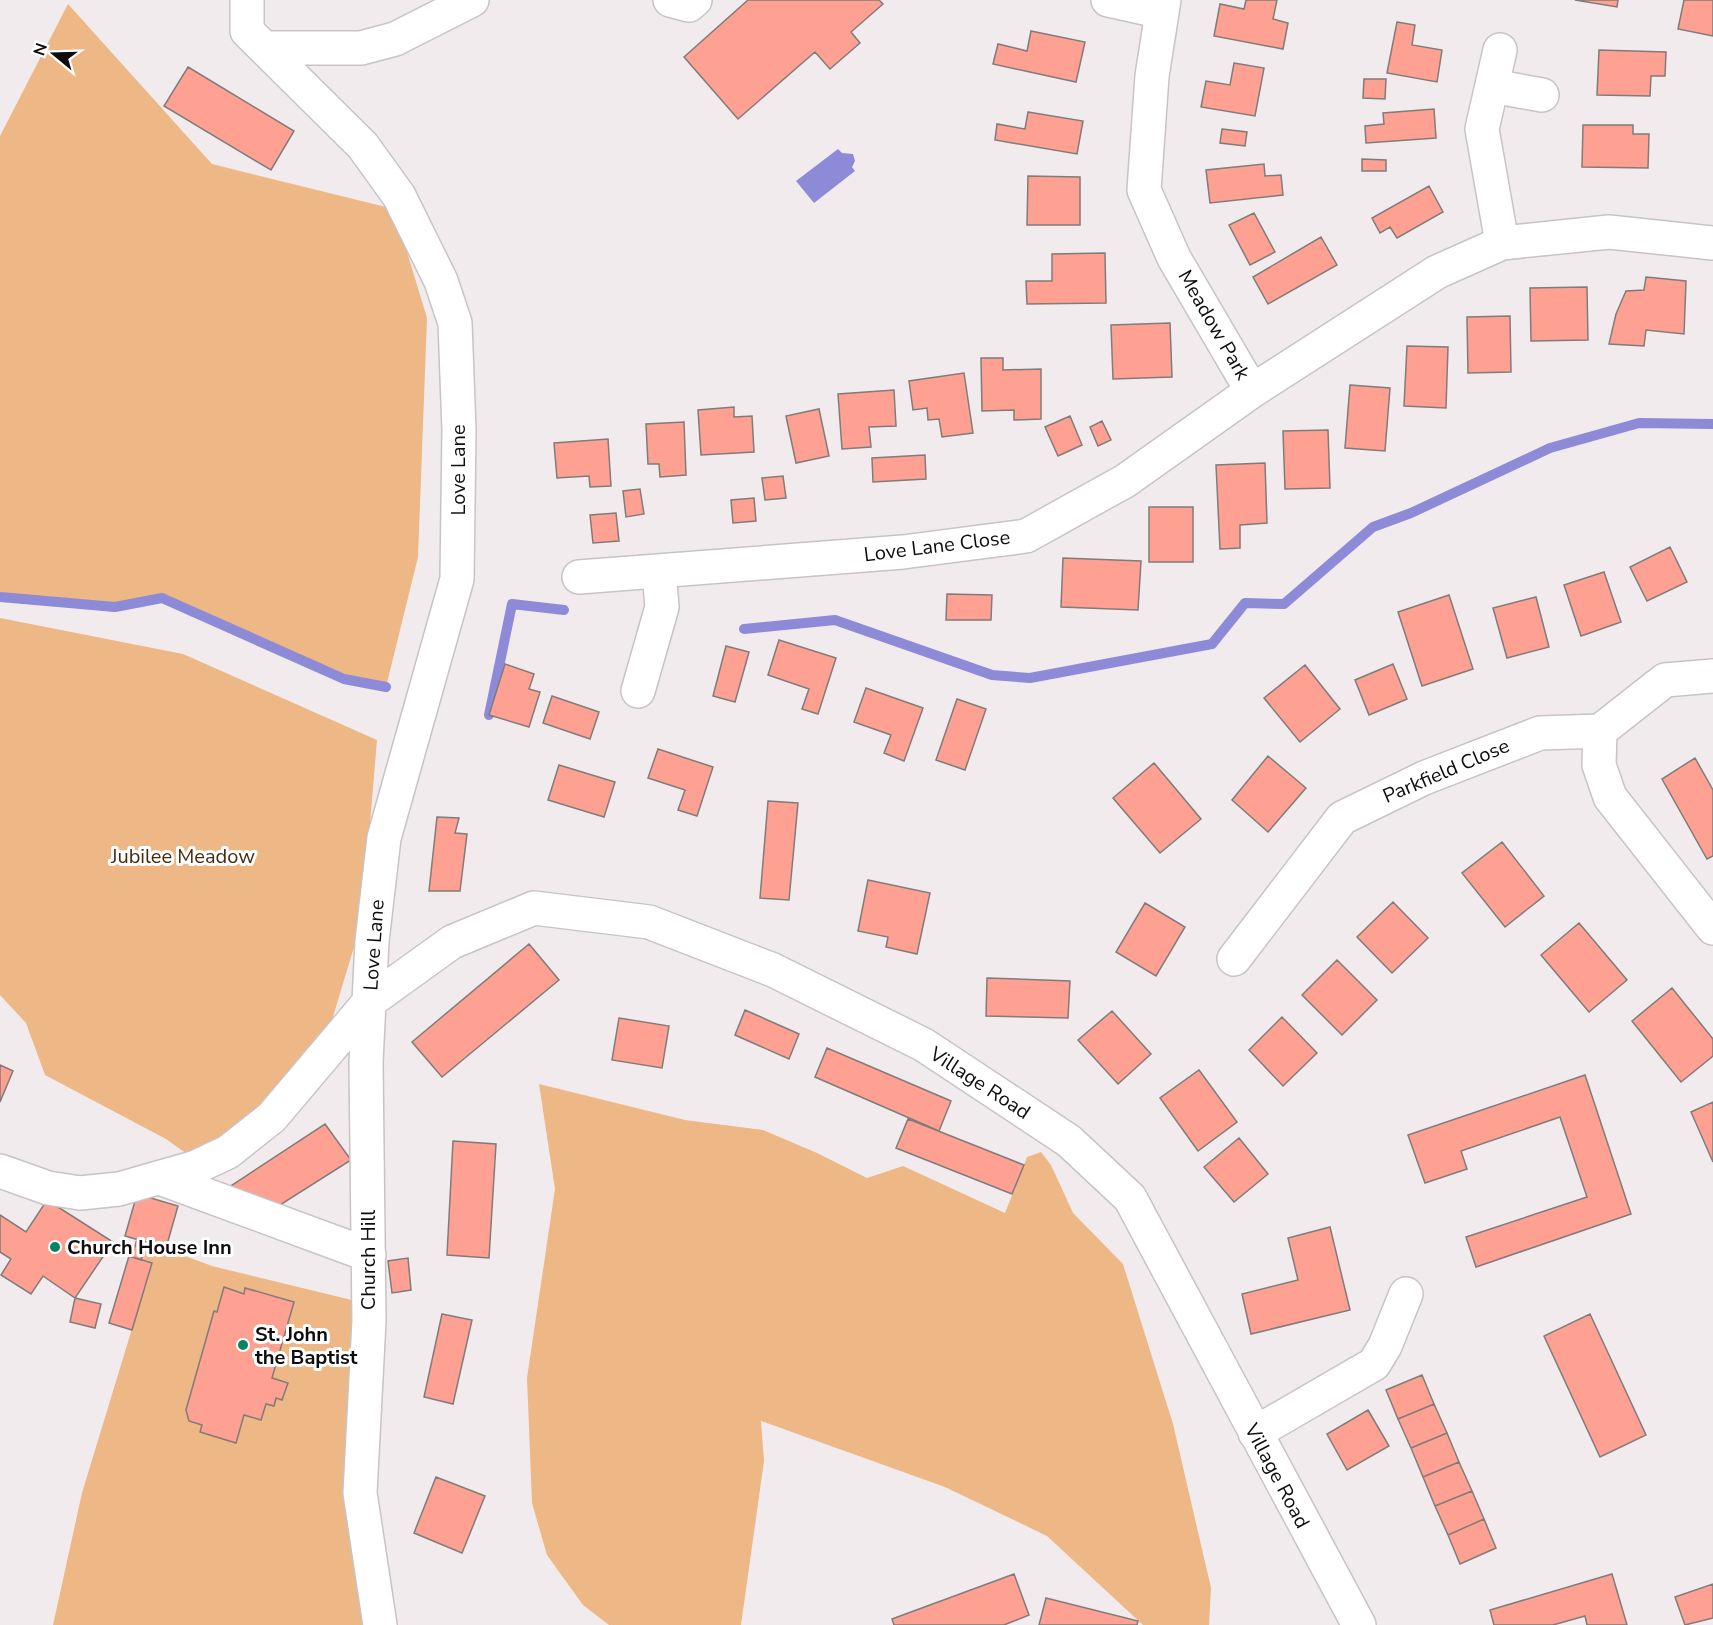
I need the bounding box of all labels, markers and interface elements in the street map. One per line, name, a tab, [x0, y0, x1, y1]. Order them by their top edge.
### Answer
north arrow	[24, 24, 84, 84]
text: N	[28, 40, 53, 59]
street label: Meadow Park	[1172, 265, 1257, 386]
street label: Love Lane	[445, 424, 472, 516]
street label: Love Lane Close	[862, 524, 1012, 568]
street label: Parkfield Close	[1379, 732, 1513, 810]
park label: Jubilee Meadow	[110, 843, 255, 870]
street label: Love Lane	[357, 899, 391, 991]
street label: Village Road	[924, 1040, 1036, 1126]
street label: Church Hill	[355, 1210, 382, 1310]
place label: Church House Inn	[67, 1234, 232, 1261]
marker: Church House Inn	[48, 1240, 62, 1254]
place label: St. John the Baptist	[255, 1321, 358, 1371]
marker: St. John the Baptist	[236, 1338, 250, 1352]
street label: Village Road	[1238, 1418, 1316, 1533]

